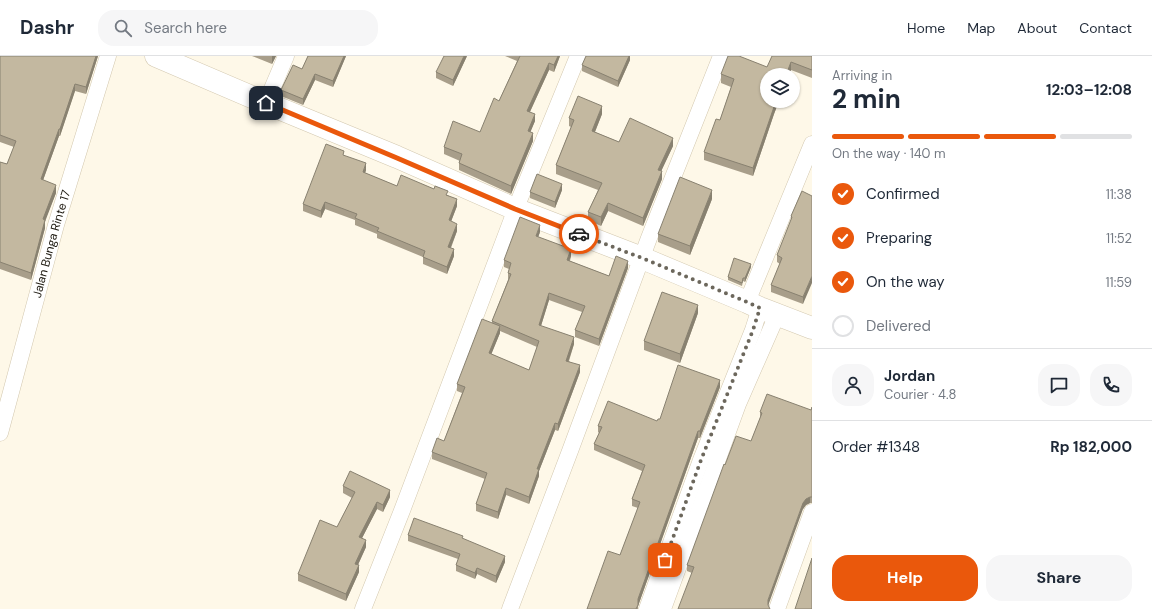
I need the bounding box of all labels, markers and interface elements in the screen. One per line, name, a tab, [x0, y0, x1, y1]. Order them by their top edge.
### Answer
search box	[98, 10, 378, 46]
text: Dashr	[20, 15, 74, 40]
icon: search	[112, 17, 134, 39]
text: Search here	[144, 18, 227, 38]
text: Home	[907, 19, 945, 37]
text: Map	[967, 19, 995, 37]
text: About	[1017, 19, 1057, 37]
text: Contact	[1079, 19, 1132, 37]
text: Arriving in	[832, 67, 892, 84]
map controls	[760, 68, 800, 108]
button: layers	[760, 68, 800, 108]
text: 12:03–12:08	[1046, 80, 1132, 100]
text: 2 min	[832, 82, 901, 116]
pin	[249, 86, 283, 120]
icon: home	[255, 92, 277, 114]
text: On the way · 140 m	[832, 145, 946, 162]
icon: check	[832, 183, 854, 205]
text: Confirmed	[866, 184, 940, 204]
text: 11:38	[1106, 186, 1132, 203]
street label: Jalan Bunga Rinte 17	[29, 188, 74, 299]
courier	[559, 214, 599, 254]
icon: car	[568, 223, 590, 245]
icon: check	[832, 227, 854, 249]
text: Preparing	[866, 228, 932, 248]
text: 11:52	[1106, 230, 1132, 247]
icon: check	[832, 271, 854, 293]
text: On the way	[866, 272, 945, 292]
text: 11:59	[1106, 274, 1132, 291]
text: Delivered	[866, 316, 931, 336]
button: person	[832, 364, 874, 406]
button: chat	[1038, 364, 1080, 406]
button: phone	[1090, 364, 1132, 406]
text: Jordan	[884, 366, 935, 386]
text: Courier · 4.8	[884, 386, 956, 403]
text: Order #1348	[832, 437, 920, 457]
text: Rp 182,000	[1050, 437, 1132, 457]
pin	[648, 543, 682, 577]
icon: bag	[654, 549, 676, 571]
button: Help	[832, 555, 978, 601]
button: Share	[986, 555, 1132, 601]

